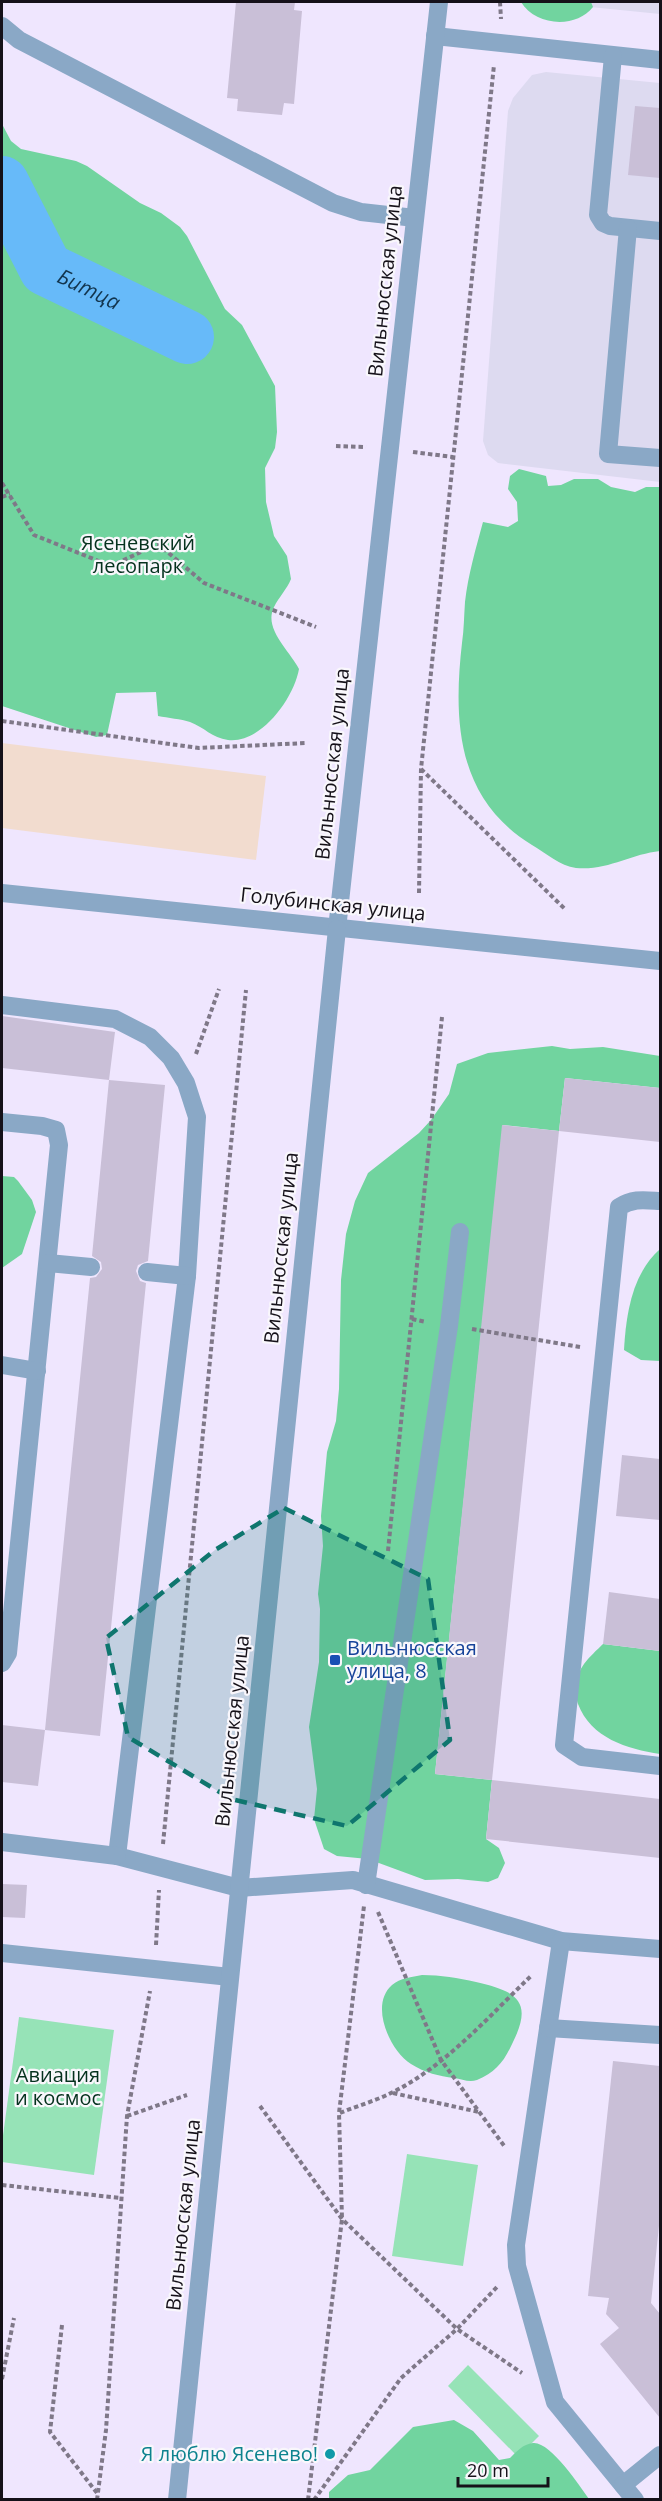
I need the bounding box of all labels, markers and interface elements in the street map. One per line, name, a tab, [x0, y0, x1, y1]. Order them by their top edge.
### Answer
street label: Вильнюсская улица	[361, 184, 408, 378]
water label: Битца	[53, 262, 125, 316]
park label: Ясеневский лесопарк	[81, 529, 195, 579]
street label: Вильнюсская улица	[308, 667, 355, 861]
street label: Голубинская улица	[239, 880, 427, 927]
street label: Вильнюсская улица	[257, 1151, 304, 1345]
street label: Вильнюсская улица	[208, 1634, 255, 1828]
place label: Вильнюсская улица, 8	[347, 1634, 477, 1684]
marker: Вильнюсская улица, 8	[328, 1653, 342, 1667]
park label: Авиация и космос	[15, 2061, 101, 2111]
street label: Вильнюсская улица	[159, 2118, 206, 2312]
place label: Я люблю Ясенево!	[141, 2440, 318, 2467]
marker: Я люблю Ясенево!	[323, 2447, 337, 2461]
scale bar	[458, 2450, 548, 2488]
text: 20 m	[467, 2458, 509, 2482]

